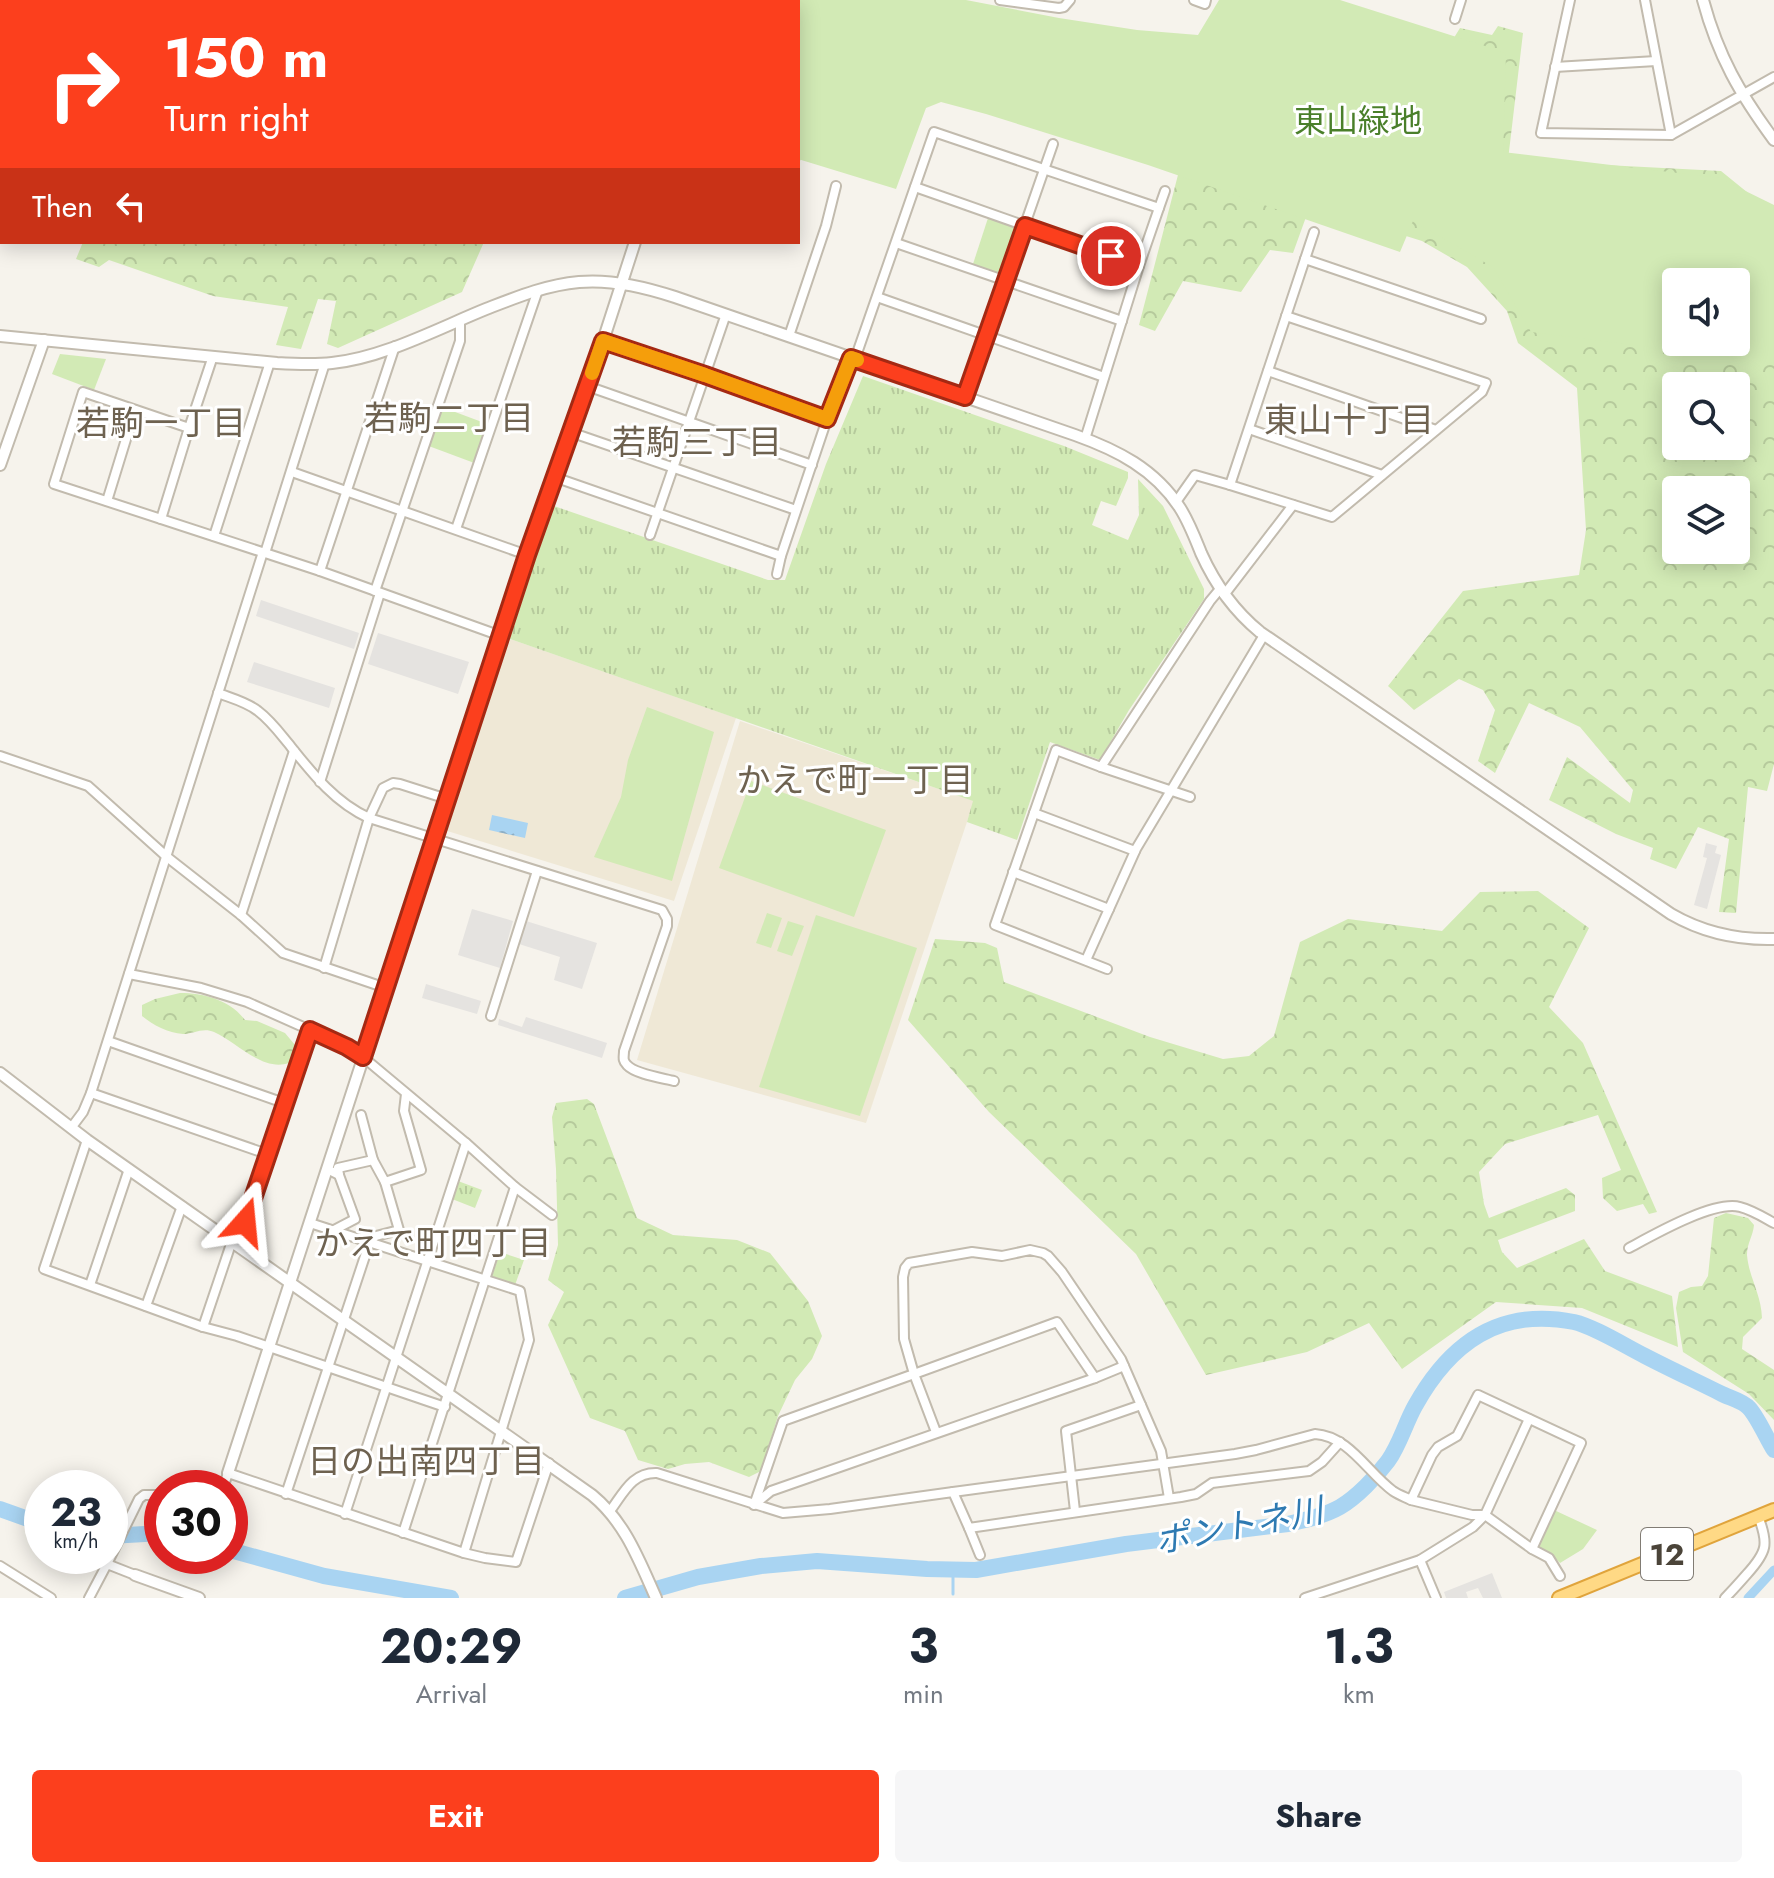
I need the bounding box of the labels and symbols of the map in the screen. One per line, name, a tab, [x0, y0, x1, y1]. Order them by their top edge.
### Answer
park label: 東山緑地	[1294, 98, 1422, 144]
pin	[1077, 222, 1145, 290]
district label: 若駒二丁目	[364, 394, 534, 443]
district label: 東山十丁目	[1264, 396, 1434, 445]
district label: 若駒一丁目	[76, 399, 246, 448]
district label: 若駒三丁目	[612, 418, 782, 467]
district label: かえで町一丁目	[737, 756, 973, 805]
position arrow	[203, 1180, 287, 1264]
district label: かえで町四丁目	[315, 1219, 551, 1268]
district label: 日の出南四丁目	[307, 1437, 545, 1486]
speed limit sign: 30	[144, 1470, 248, 1574]
water label: ポントネ川	[1151, 1485, 1330, 1566]
road number: 12	[1641, 1528, 1693, 1580]

